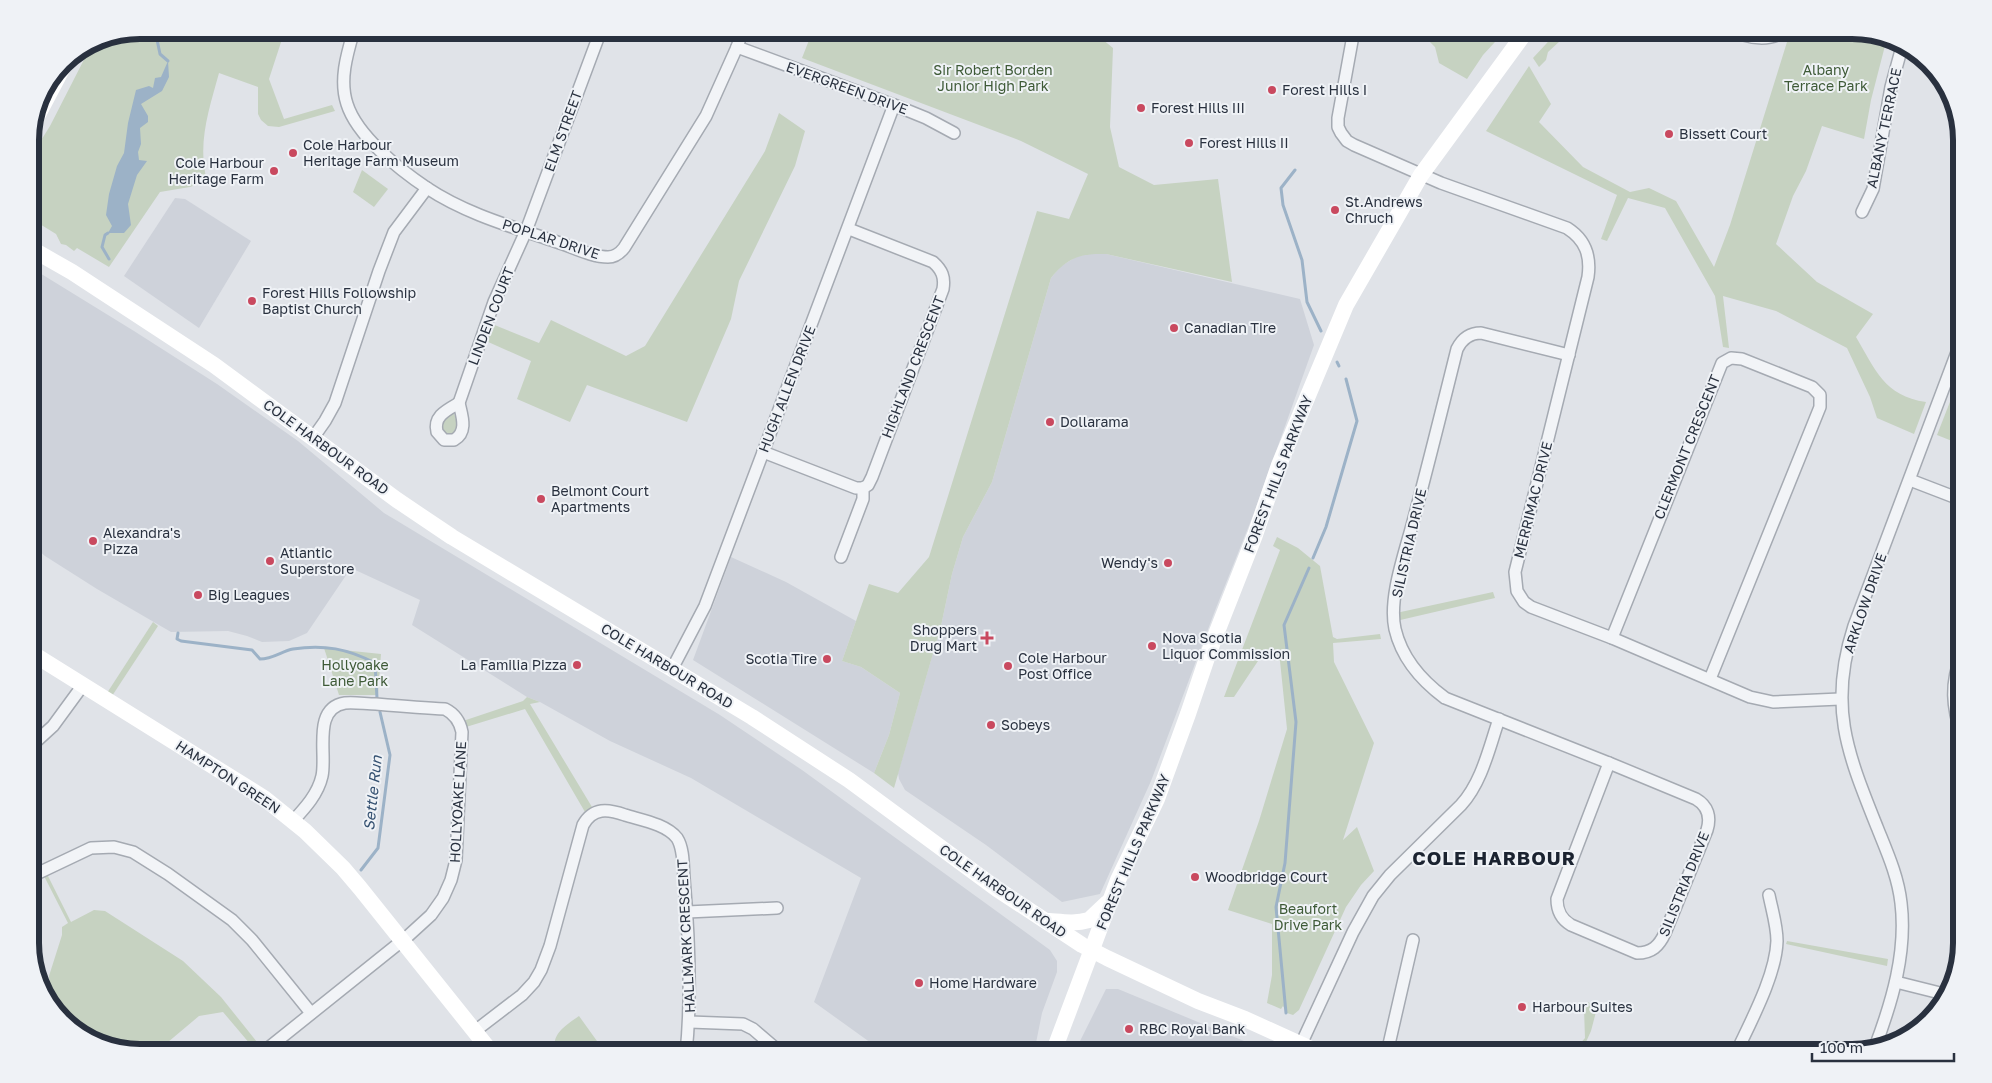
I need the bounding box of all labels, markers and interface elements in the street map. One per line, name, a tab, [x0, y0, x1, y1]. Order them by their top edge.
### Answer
street label: EVERGREEN DRIVE	[784, 58, 910, 117]
park label: Sir Robert Borden Junior High Park	[933, 61, 1053, 94]
park label: Albany Terrace Park	[1784, 61, 1868, 94]
street label: ALBANY TERRACE	[1862, 66, 1905, 190]
place label: Forest Hills I	[1282, 81, 1367, 98]
marker: Forest Hills I	[1266, 84, 1278, 96]
street label: ELM STREET	[540, 88, 585, 174]
place label: Forest Hills III	[1151, 99, 1245, 116]
marker: Forest Hills III	[1135, 102, 1147, 114]
place label: Bissett Court	[1679, 125, 1767, 142]
marker: Bissett Court	[1663, 128, 1675, 140]
place label: Forest Hills II	[1199, 134, 1289, 151]
place label: Cole Harbour Heritage Farm Museum	[303, 136, 459, 169]
marker: Forest Hills II	[1183, 137, 1195, 149]
marker: Cole Harbour Heritage Farm Museum	[287, 147, 299, 159]
place label: Cole Harbour Heritage Farm	[168, 154, 265, 187]
marker: Cole Harbour Heritage Farm	[268, 165, 280, 177]
place label: St.Andrews Chruch	[1345, 193, 1423, 226]
marker: St.Andrews Chruch	[1329, 204, 1341, 216]
street label: POPLAR DRIVE	[500, 215, 602, 262]
street label: LINDEN COURT	[464, 264, 517, 367]
place label: Forest Hills Followship Baptist Church	[262, 284, 416, 317]
street label: HIGHLAND CRESCENT	[878, 293, 948, 440]
marker: Forest Hills Followship Baptist Church	[246, 295, 258, 307]
place label: Canadian Tire	[1184, 319, 1276, 336]
marker: Canadian Tire	[1168, 322, 1180, 334]
street label: HUGH ALLEN DRIVE	[754, 323, 819, 455]
street label: CLERMONT CRESCENT	[1650, 372, 1724, 522]
street label: FOREST HILLS PARKWAY	[1240, 393, 1315, 555]
street label: COLE HARBOUR ROAD	[260, 395, 392, 498]
place label: Dollarama	[1060, 413, 1129, 430]
marker: Dollarama	[1044, 416, 1056, 428]
street label: MERRIMAC DRIVE	[1510, 440, 1555, 560]
place label: Belmont Court Apartments	[551, 482, 649, 515]
street label: SILISTRIA DRIVE	[1388, 487, 1429, 599]
marker: Belmont Court Apartments	[535, 493, 547, 505]
place label: Alexandra's Pizza	[103, 524, 181, 557]
marker: Alexandra's Pizza	[87, 535, 99, 547]
place label: Atlantic Superstore	[280, 544, 354, 577]
street label: ARKLOW DRIVE	[1839, 551, 1890, 655]
place label: Wendy's	[1101, 554, 1158, 571]
marker: Atlantic Superstore	[264, 555, 276, 567]
marker: Wendy's	[1162, 557, 1174, 569]
place label: Big Leagues	[208, 586, 290, 603]
marker: Big Leagues	[192, 589, 204, 601]
street label: COLE HARBOUR ROAD	[598, 619, 736, 712]
place label: Shoppers Drug Mart	[910, 621, 977, 654]
place label: Nova Scotia Liquor Commission	[1162, 629, 1290, 662]
marker: Shoppers Drug Mart	[981, 632, 993, 644]
marker: Nova Scotia Liquor Commission	[1146, 640, 1158, 652]
place label: Cole Harbour Post Office	[1018, 649, 1107, 682]
place label: Scotia Tire	[745, 650, 817, 667]
marker: Scotia Tire	[821, 653, 833, 665]
park label: Hollyoake Lane Park	[321, 656, 389, 689]
place label: La Familia Pizza	[460, 656, 567, 673]
marker: La Familia Pizza	[571, 659, 583, 671]
marker: Cole Harbour Post Office	[1002, 660, 1014, 672]
place label: Sobeys	[1001, 716, 1050, 733]
marker: Sobeys	[985, 719, 997, 731]
street label: HAMPTON GREEN	[173, 736, 284, 817]
street label: HOLLYOAKE LANE	[446, 741, 469, 863]
water label: Settle Run	[359, 754, 385, 831]
street label: FOREST HILLS PARKWAY	[1092, 772, 1173, 932]
street label: SILISTRIA DRIVE	[1655, 829, 1712, 939]
street label: COLE HARBOUR ROAD	[937, 840, 1070, 941]
district label: COLE HARBOUR	[1412, 846, 1576, 869]
street label: HALLMARK CRESCENT	[673, 858, 698, 1013]
place label: Woodbridge Court	[1205, 868, 1328, 885]
marker: Woodbridge Court	[1189, 871, 1201, 883]
park label: Beaufort Drive Park	[1274, 900, 1342, 933]
place label: Home Hardware	[929, 974, 1037, 991]
marker: Home Hardware	[913, 977, 925, 989]
place label: Harbour Suites	[1532, 998, 1633, 1015]
marker: Harbour Suites	[1516, 1001, 1528, 1013]
place label: RBC Royal Bank	[1139, 1020, 1246, 1037]
marker: RBC Royal Bank	[1123, 1023, 1135, 1035]
scale bar	[1812, 1030, 1954, 1062]
text: 100 m	[1820, 1038, 1863, 1056]

